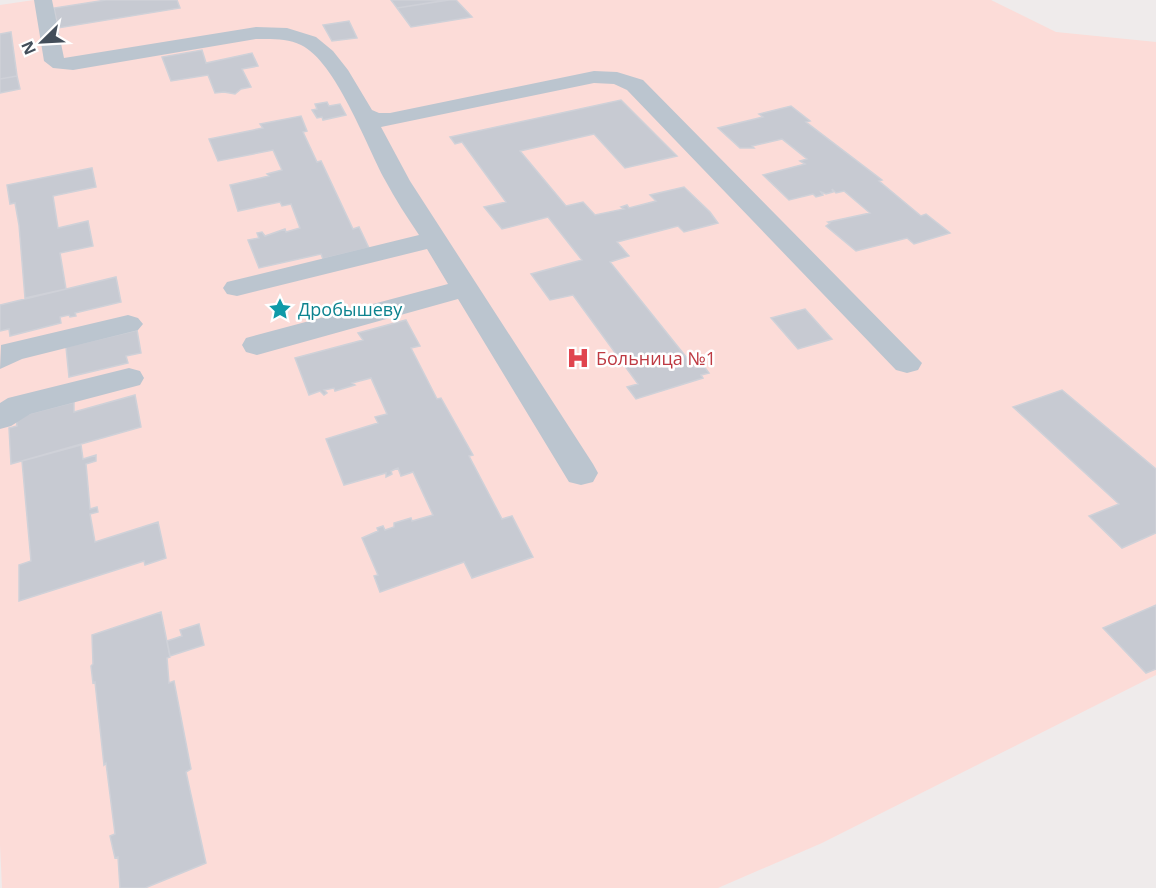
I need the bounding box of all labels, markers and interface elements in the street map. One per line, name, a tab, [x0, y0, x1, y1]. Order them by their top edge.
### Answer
north arrow	[12, 12, 72, 72]
text: N	[16, 38, 41, 59]
place icon: Дробышеву	[267, 296, 293, 322]
place label: Дробышеву	[298, 297, 403, 321]
hospital icon: Больница №1	[565, 345, 591, 371]
place label: Больница №1	[596, 346, 716, 370]

